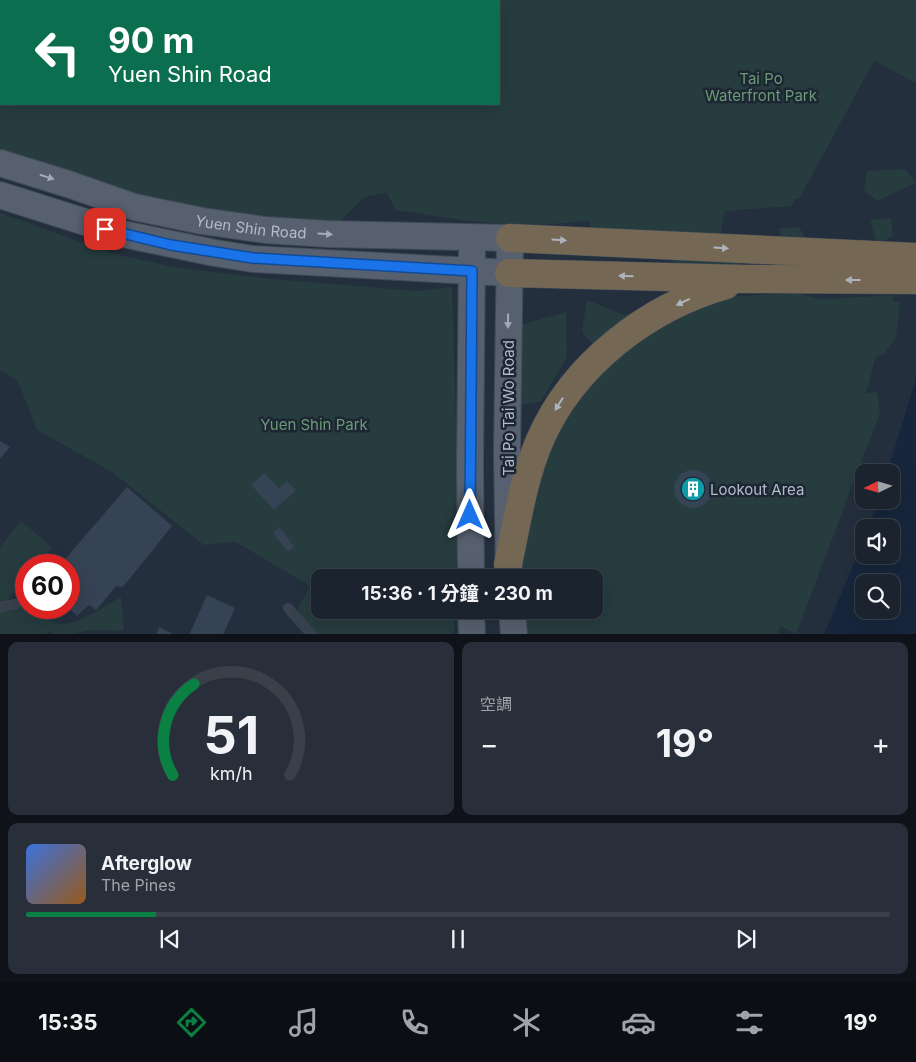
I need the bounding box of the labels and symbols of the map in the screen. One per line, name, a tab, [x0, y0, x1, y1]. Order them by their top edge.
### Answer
park label: Tai Po Waterfront Park	[705, 69, 818, 105]
one-way arrow	[39, 174, 54, 182]
pin	[84, 208, 126, 250]
street label: Yuen Shin Road	[194, 210, 307, 242]
one-way arrow	[317, 230, 333, 238]
one-way arrow	[551, 236, 567, 244]
one-way arrow	[713, 244, 729, 252]
one-way arrow	[618, 272, 634, 280]
one-way arrow	[844, 276, 860, 284]
one-way arrow	[676, 298, 690, 306]
one-way arrow	[504, 314, 512, 330]
street label: Tai Po Tai Wo Road	[499, 340, 518, 476]
one-way arrow	[555, 398, 564, 411]
park label: Yuen Shin Park	[260, 415, 369, 434]
north arrow	[855, 464, 900, 509]
building icon: Lookout Area	[680, 476, 706, 502]
place label: Lookout Area	[710, 480, 804, 499]
position arrow	[443, 488, 495, 540]
speed limit sign: 60	[15, 554, 80, 619]

